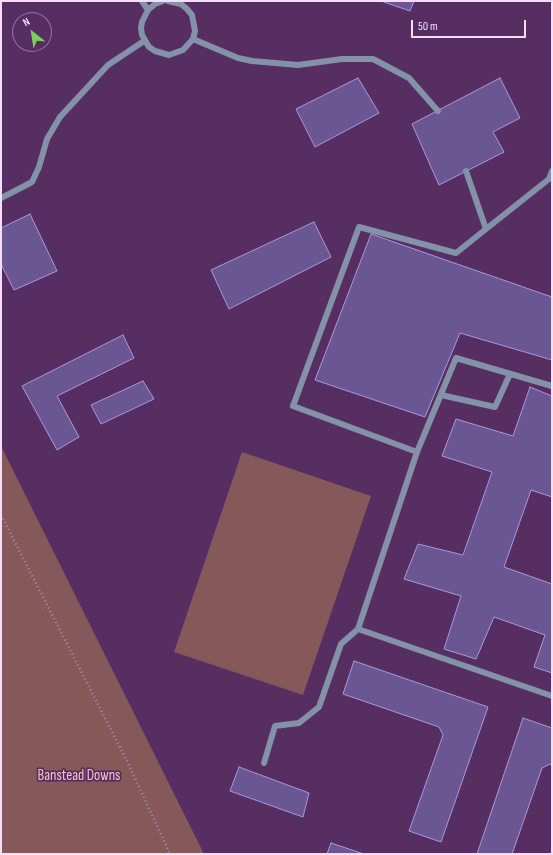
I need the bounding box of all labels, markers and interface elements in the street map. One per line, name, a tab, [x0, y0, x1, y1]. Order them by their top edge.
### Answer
north arrow	[12, 12, 52, 52]
scale bar	[413, 12, 528, 38]
text: N	[20, 15, 32, 29]
text: 50 m	[418, 19, 438, 34]
park label: Banstead Downs	[38, 767, 120, 785]

